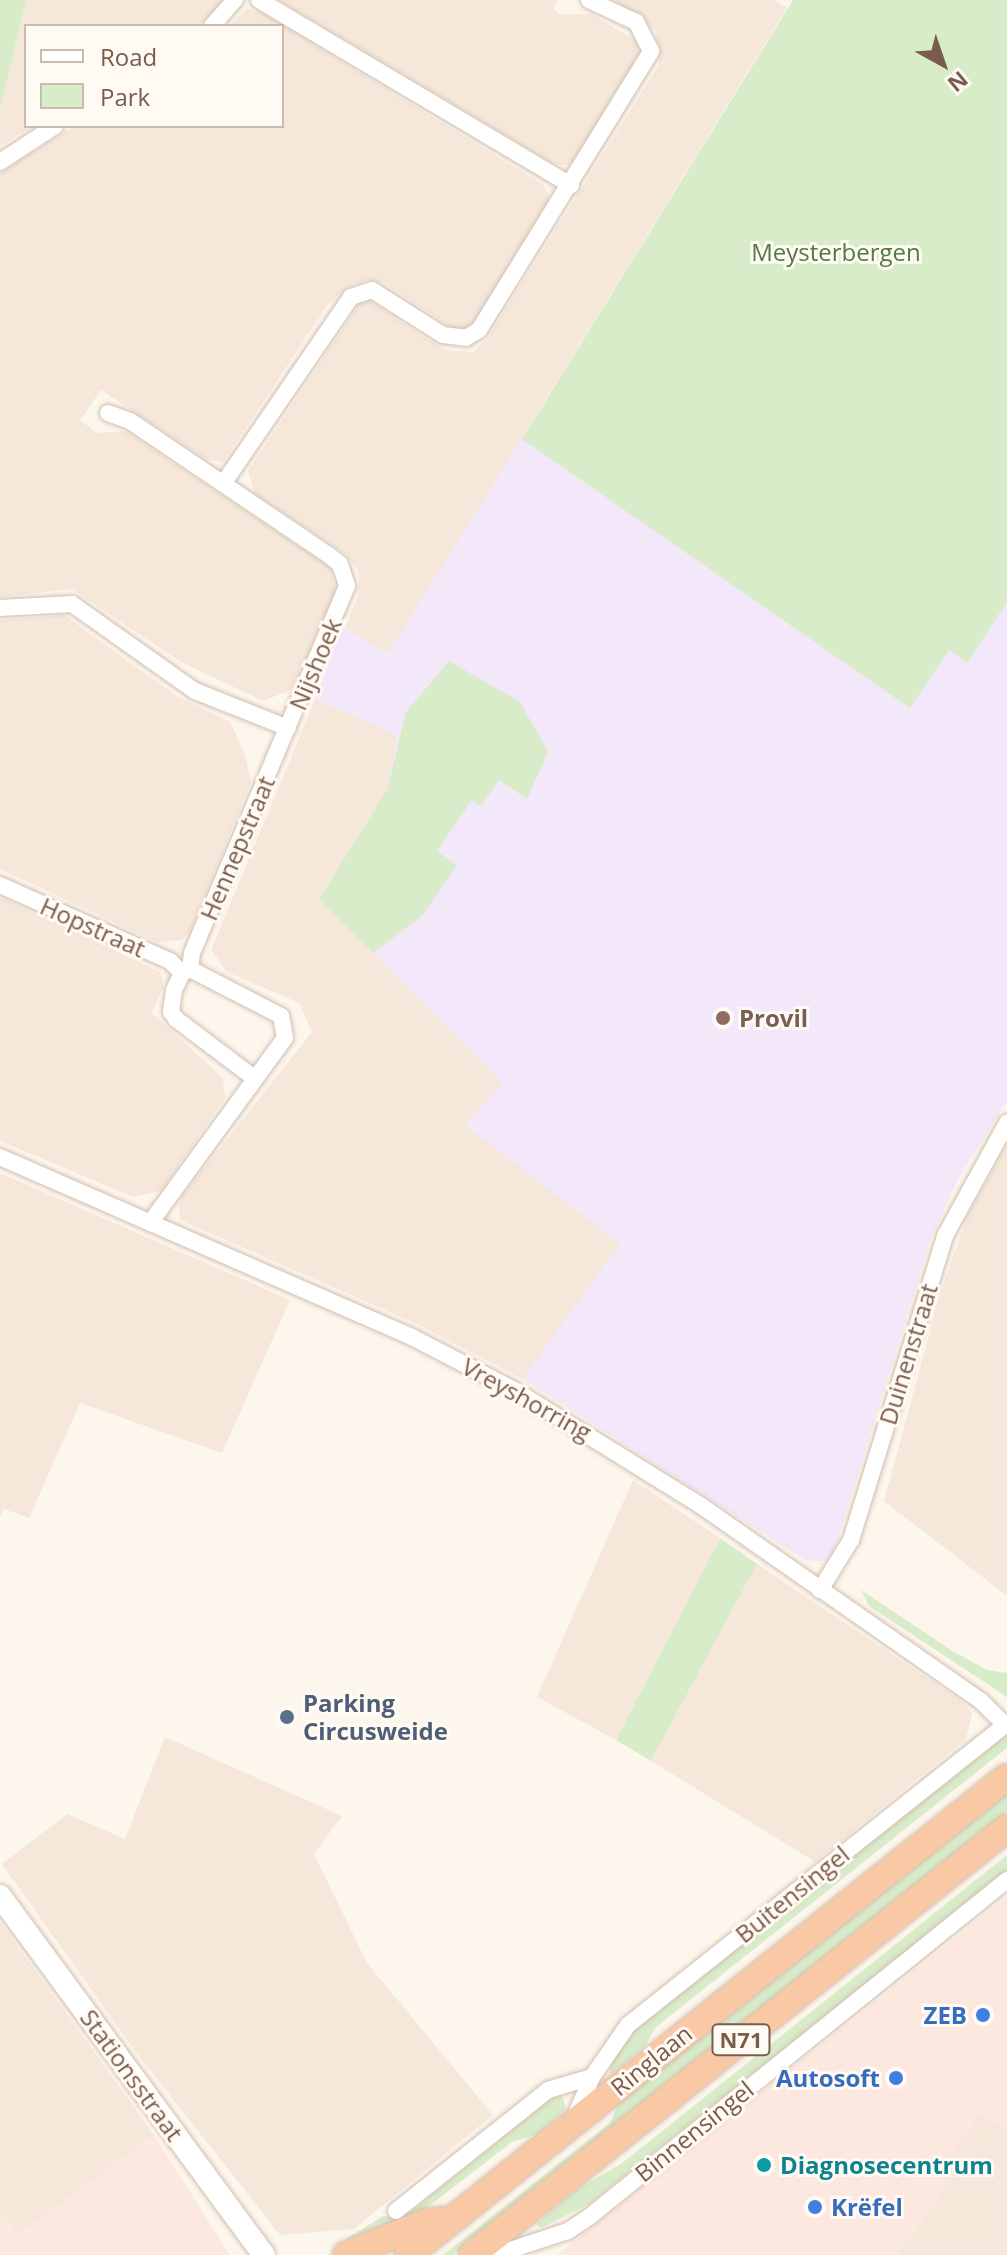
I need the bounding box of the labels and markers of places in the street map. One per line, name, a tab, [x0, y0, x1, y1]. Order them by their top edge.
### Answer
place label: Provil	[739, 1004, 808, 1032]
marker: Provil	[714, 1009, 732, 1027]
place label: Parking Circusweide	[303, 1689, 448, 1745]
marker: Parking Circusweide	[278, 1708, 296, 1726]
place label: ZEB	[924, 2001, 967, 2029]
marker: ZEB	[974, 2006, 992, 2024]
place label: Autosoft	[776, 2064, 880, 2092]
marker: Autosoft	[887, 2069, 905, 2087]
place label: Diagnosecentrum	[780, 2151, 993, 2179]
marker: Diagnosecentrum	[755, 2156, 773, 2174]
place label: Krëfel	[831, 2193, 903, 2221]
marker: Krëfel	[806, 2198, 824, 2216]

